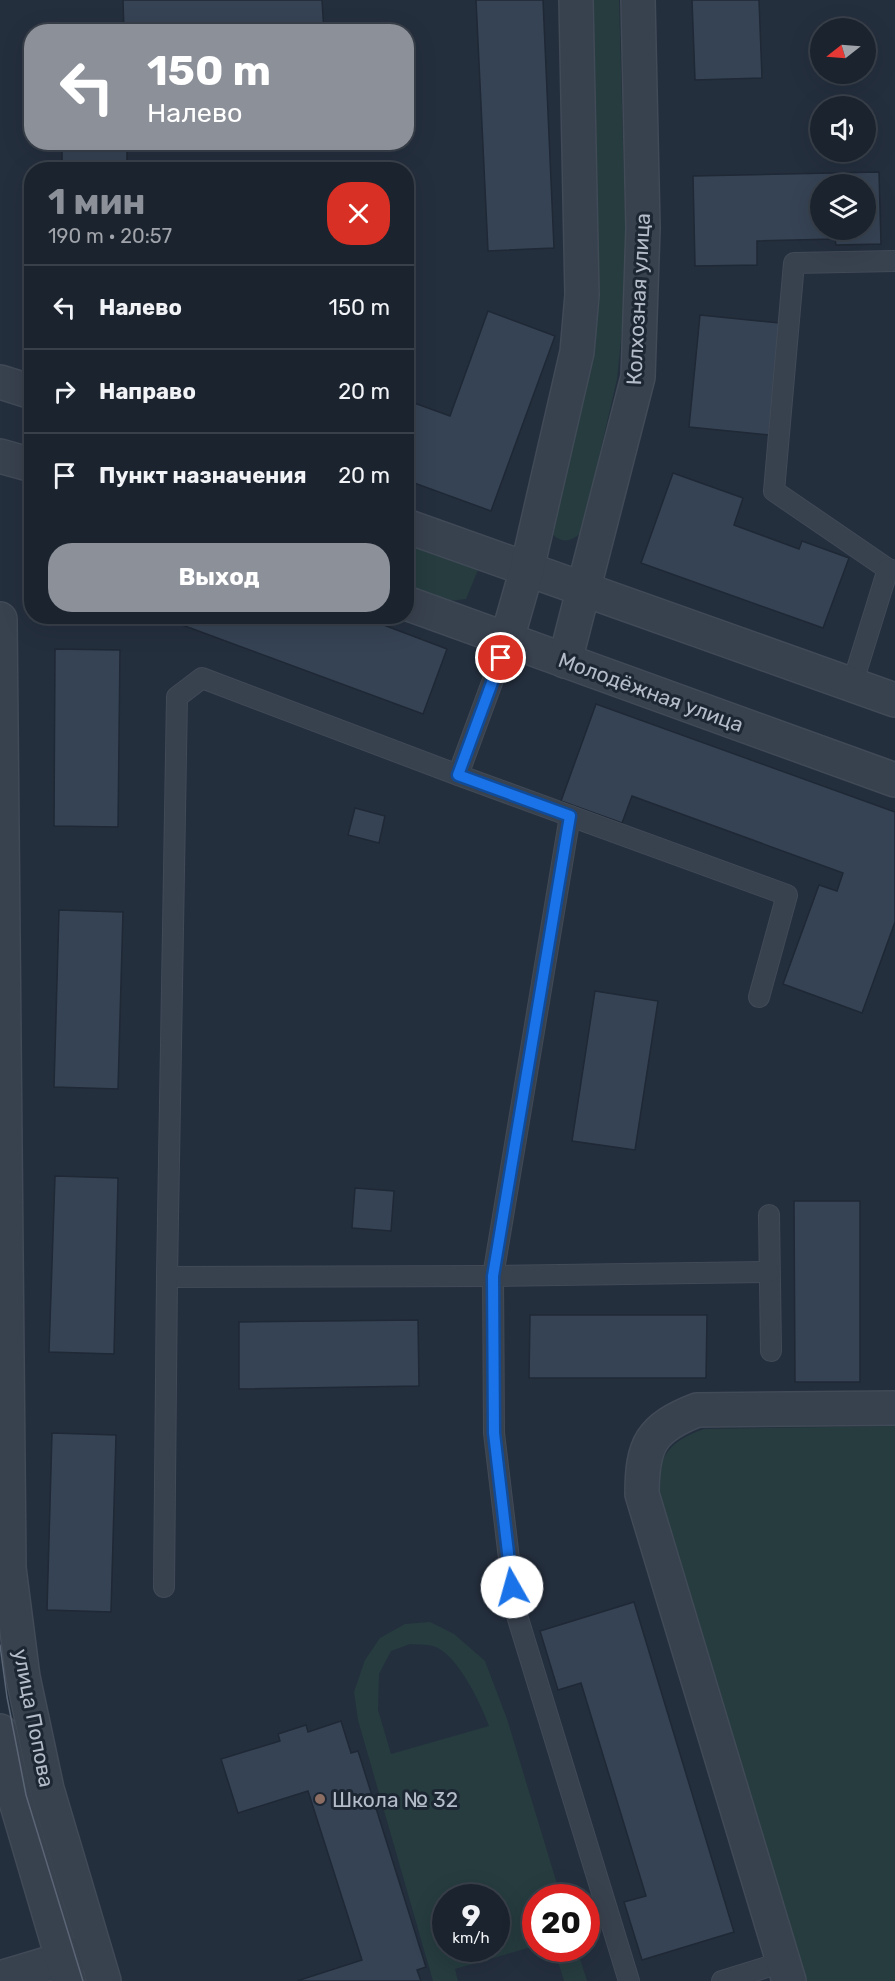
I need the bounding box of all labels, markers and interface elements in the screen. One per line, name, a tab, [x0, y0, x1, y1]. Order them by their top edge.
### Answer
north arrow	[810, 18, 876, 84]
map controls	[810, 18, 876, 240]
text: 150 m	[147, 46, 271, 96]
icon: left	[48, 48, 126, 126]
button: sound	[810, 96, 876, 162]
text: Налево	[147, 97, 243, 129]
button: layers	[810, 174, 876, 240]
text: 1 мин	[48, 180, 146, 223]
button: close	[327, 182, 390, 245]
street label: Колхозная улица	[621, 212, 655, 386]
text: 190 m · 20:57	[48, 224, 172, 248]
icon: left	[48, 291, 81, 324]
text: Налево	[99, 294, 182, 321]
text: 150 m	[329, 294, 390, 321]
icon: right	[48, 375, 81, 408]
text: Направо	[99, 378, 196, 405]
text: 20 m	[338, 378, 390, 405]
icon: arrive	[48, 459, 81, 492]
text: Пункт назначения	[99, 462, 307, 489]
text: 20 m	[338, 462, 390, 489]
button: Выход	[48, 543, 390, 612]
pin	[475, 632, 526, 683]
icon: arrive	[484, 641, 517, 674]
street label: Молодёжная улица	[555, 647, 747, 737]
position arrow	[480, 1555, 544, 1619]
street label: улица Попова	[8, 1647, 60, 1789]
place label: Школа № 32	[332, 1787, 458, 1812]
marker: Школа № 32	[313, 1792, 327, 1806]
speed limit sign: 20	[522, 1884, 600, 1962]
text: 9	[461, 1898, 481, 1934]
text: km/h	[452, 1929, 490, 1947]

